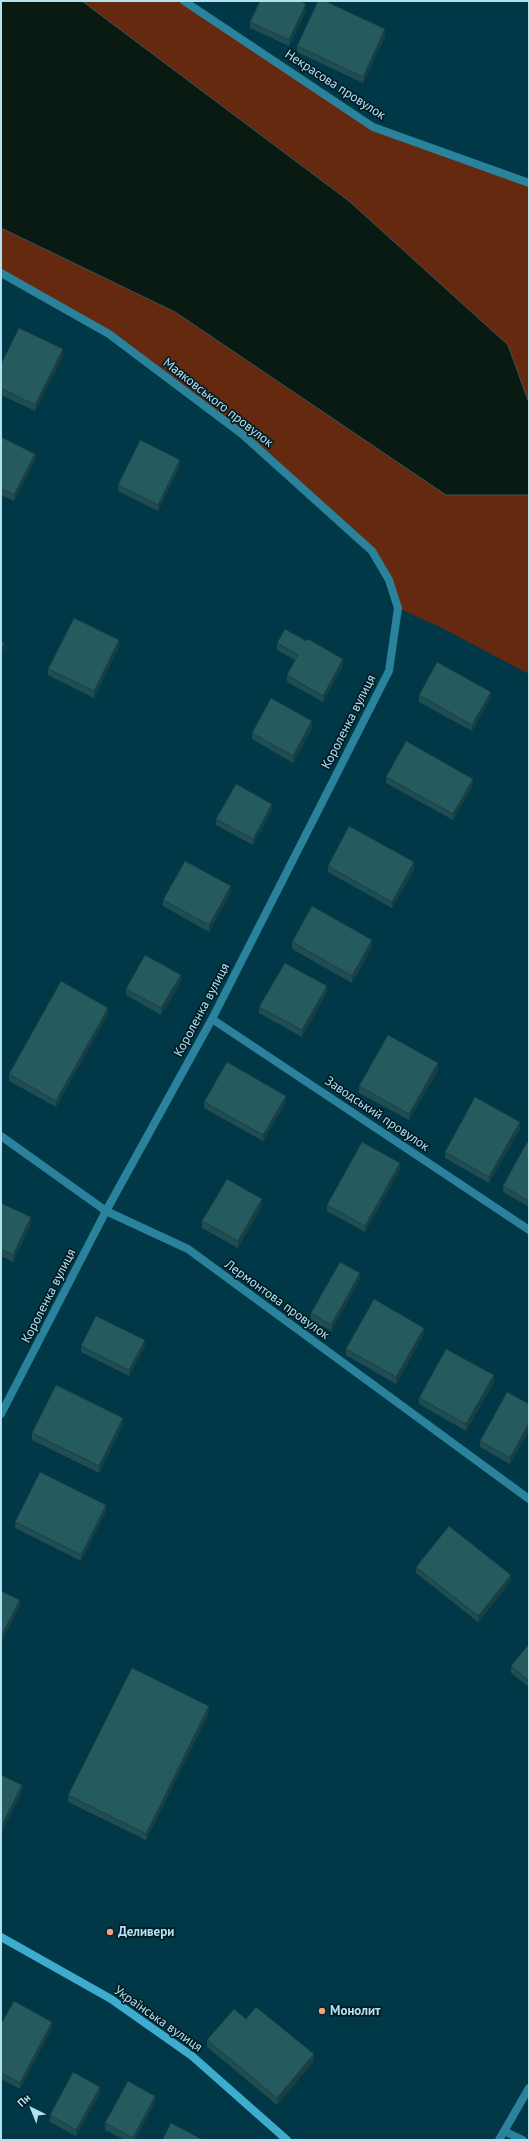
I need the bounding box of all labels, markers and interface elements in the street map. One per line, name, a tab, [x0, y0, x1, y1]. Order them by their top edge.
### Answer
street label: Некрасова провулок	[282, 47, 388, 123]
street label: Маяковського провулок	[160, 355, 276, 451]
street label: Короленка вулиця	[319, 672, 379, 772]
street label: Короленка вулиця	[171, 961, 233, 1059]
street label: Заводський провулок	[322, 1073, 432, 1155]
street label: Короленка вулиця	[19, 1246, 79, 1346]
street label: Лермонтова провулок	[222, 1257, 332, 1343]
place label: Деливери	[118, 1924, 174, 1940]
marker: Деливери	[105, 1927, 115, 1937]
street label: Українська вулиця	[111, 1983, 205, 2055]
place label: Монолит	[330, 2003, 381, 2019]
marker: Монолит	[317, 2006, 327, 2016]
north arrow	[12, 2089, 52, 2129]
text: Пн	[14, 2091, 33, 2110]

